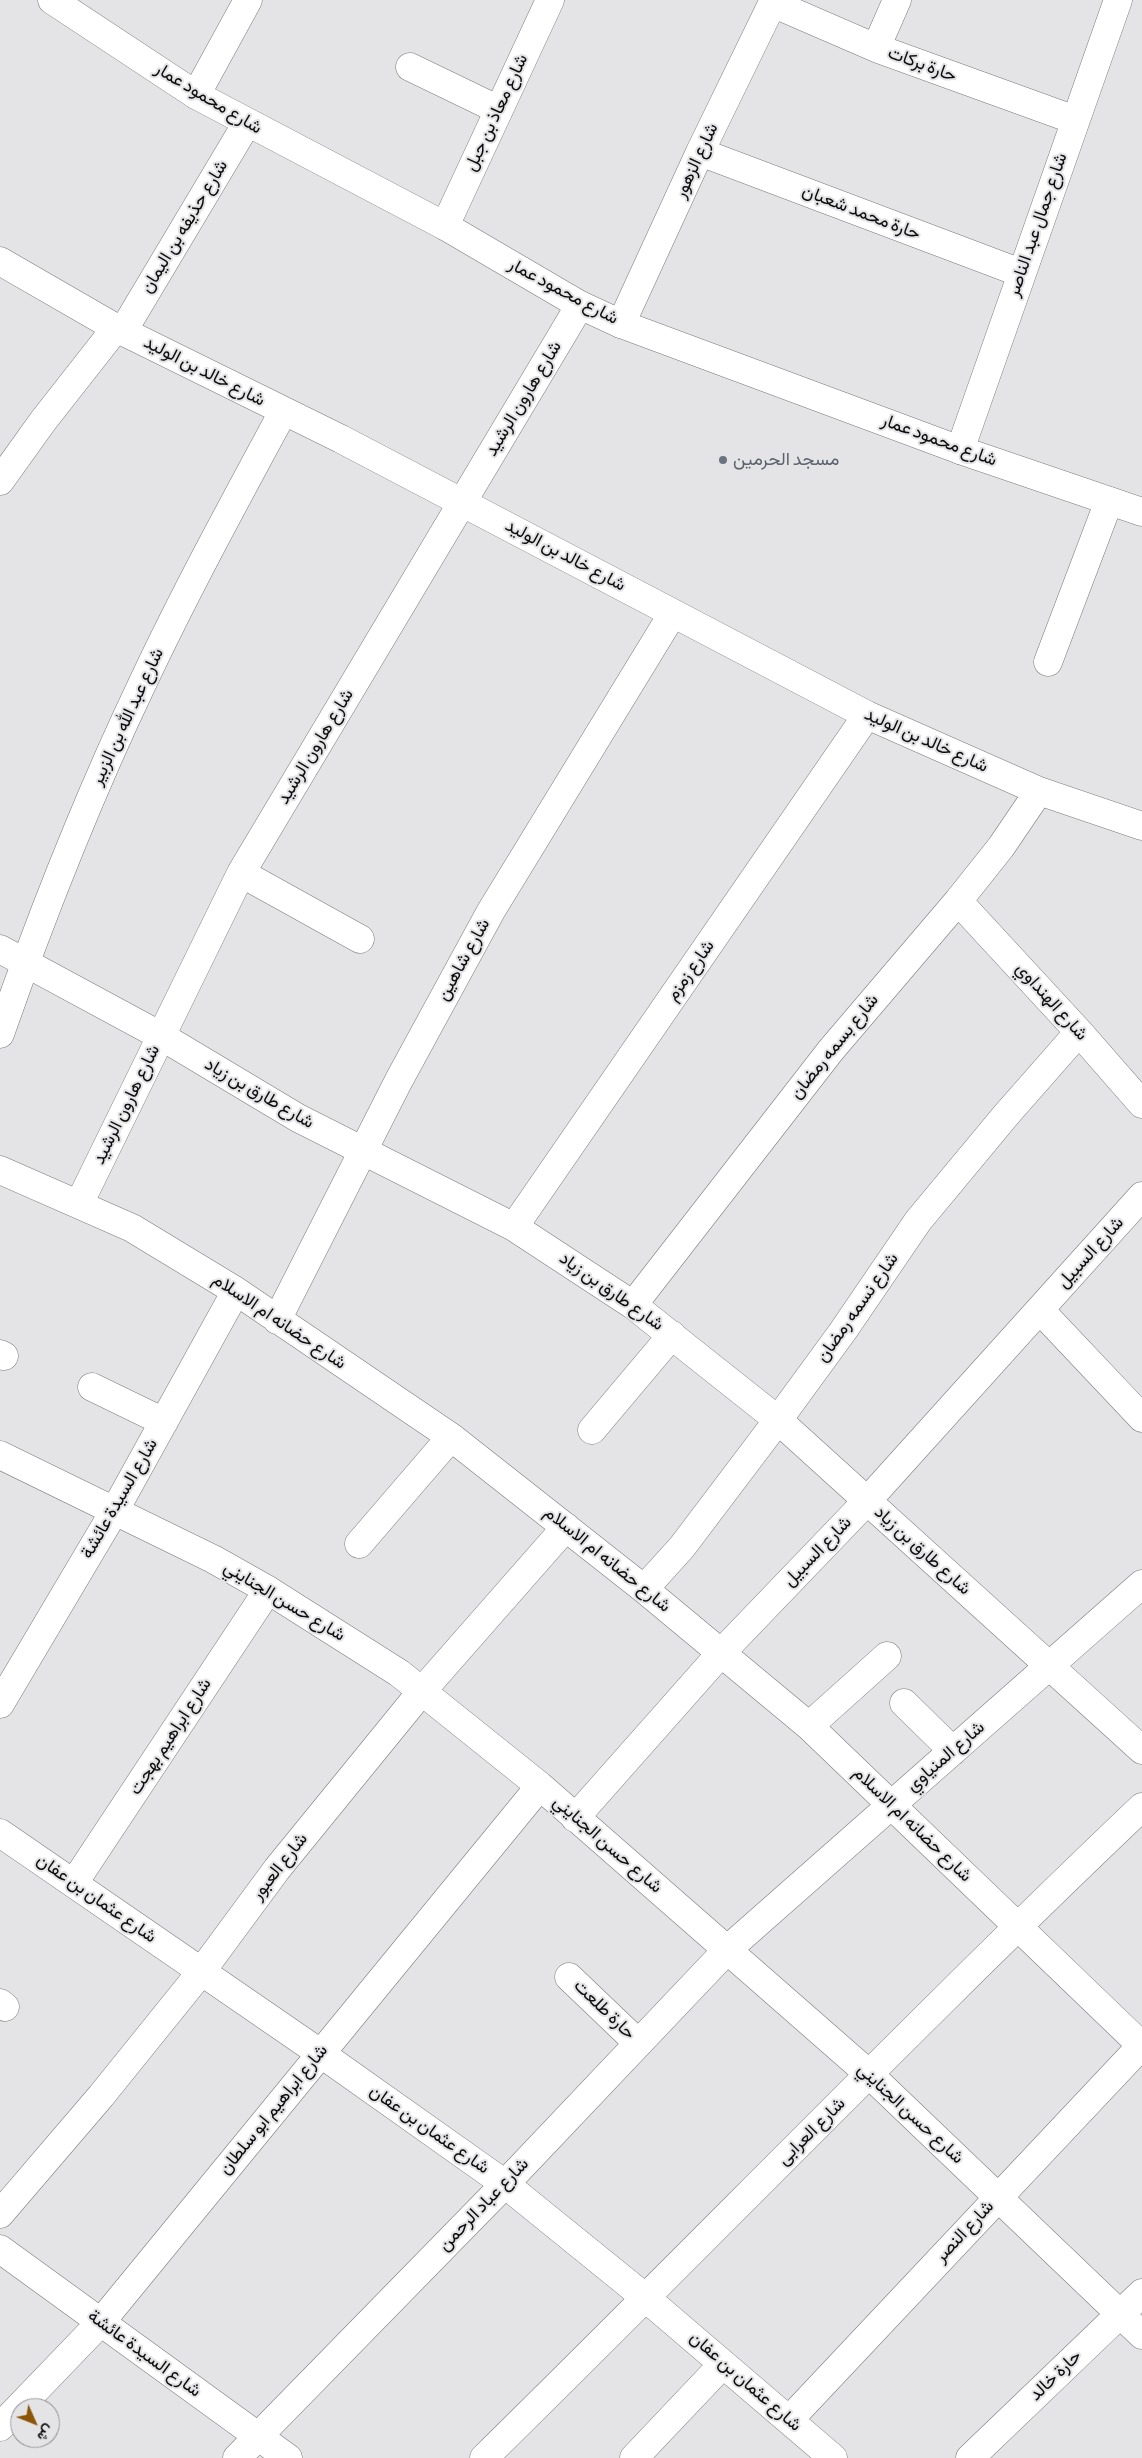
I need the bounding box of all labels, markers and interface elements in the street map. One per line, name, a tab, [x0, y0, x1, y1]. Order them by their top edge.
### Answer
street label: حارة بركات	[885, 43, 959, 87]
street label: شارع معاذ بن جبل	[460, 51, 534, 175]
street label: شارع محمود عمار	[150, 59, 266, 139]
street label: شارع الزهور	[670, 120, 724, 202]
street label: شارع جمال عبد الناصر	[1003, 150, 1073, 300]
street label: شارع حذيفه بن اليمان	[137, 156, 233, 298]
street label: حارة محمد شعبان	[799, 181, 923, 245]
street label: شارع محمود عمار	[504, 254, 622, 330]
street label: شارع خالد بن الوليد	[140, 332, 268, 412]
street label: شارع هارون الرشيد	[481, 338, 567, 460]
street label: شارع محمود عمار	[878, 410, 1000, 472]
place label: مسجد الحرمين	[733, 449, 839, 471]
marker: مسجد الحرمين	[717, 454, 729, 466]
street label: شارع خالد بن الوليد	[501, 515, 629, 597]
street label: شارع عبد الله بن الزبير	[87, 645, 169, 789]
street label: شارع هارون الرشيد	[273, 686, 359, 808]
street label: شارع خالد بن الوليد	[861, 704, 991, 778]
street label: شارع شاهين	[433, 915, 495, 1005]
street label: شارع زمزم	[662, 936, 720, 1006]
street label: شارع الهنداوي	[1010, 958, 1092, 1046]
street label: شارع بسمه رمضان	[786, 990, 884, 1104]
street label: شارع هارون الرشيد	[89, 1042, 165, 1168]
street label: شارع طارق بن زياد	[200, 1054, 318, 1134]
street label: شارع السبيل	[1053, 1213, 1129, 1293]
street label: شارع طارق بن زياد	[555, 1248, 667, 1336]
street label: شارع نسمه رمضان	[812, 1249, 904, 1367]
street label: شارع حضانه ام الاسلام	[208, 1269, 350, 1375]
street label: شارع السيدة عائشة	[77, 1435, 163, 1563]
street label: شارع حضانه ام الاسلام	[539, 1502, 675, 1618]
street label: شارع طارق بن زياد	[869, 1502, 975, 1600]
street label: شارع السبيل	[779, 1512, 857, 1592]
street label: شارع حسن الجنايني	[219, 1557, 349, 1647]
street label: شارع ابراهيم بهجت	[125, 1674, 217, 1800]
street label: شارع المنياوي	[902, 1717, 990, 1797]
street label: شارع حضانه ام الاسلام	[848, 1763, 976, 1887]
street label: شارع حسن الجنايني	[548, 1792, 666, 1898]
street label: شارع العبور	[247, 1829, 313, 1905]
street label: شارع عثمان بن عفان	[32, 1850, 160, 1948]
street label: حارة طلعت	[569, 1975, 639, 2045]
street label: شارع ابراهيم ابو سلطان	[215, 2041, 333, 2179]
street label: شارع حسن الجنايني	[852, 2059, 968, 2169]
street label: شارع عثمان بن عفان	[365, 2081, 493, 2179]
street label: شارع العرابى	[774, 2094, 850, 2170]
street label: شارع عباد الرحمن	[434, 2154, 534, 2256]
street label: شارع النصر	[931, 2197, 999, 2267]
street label: شارع السيدة عائشة	[83, 2306, 205, 2402]
street label: شارع عثمان بن عفان	[685, 2327, 805, 2437]
street label: حارة خالد	[1025, 2346, 1087, 2406]
north arrow	[10, 2398, 60, 2448]
text: ش	[33, 2421, 57, 2445]

